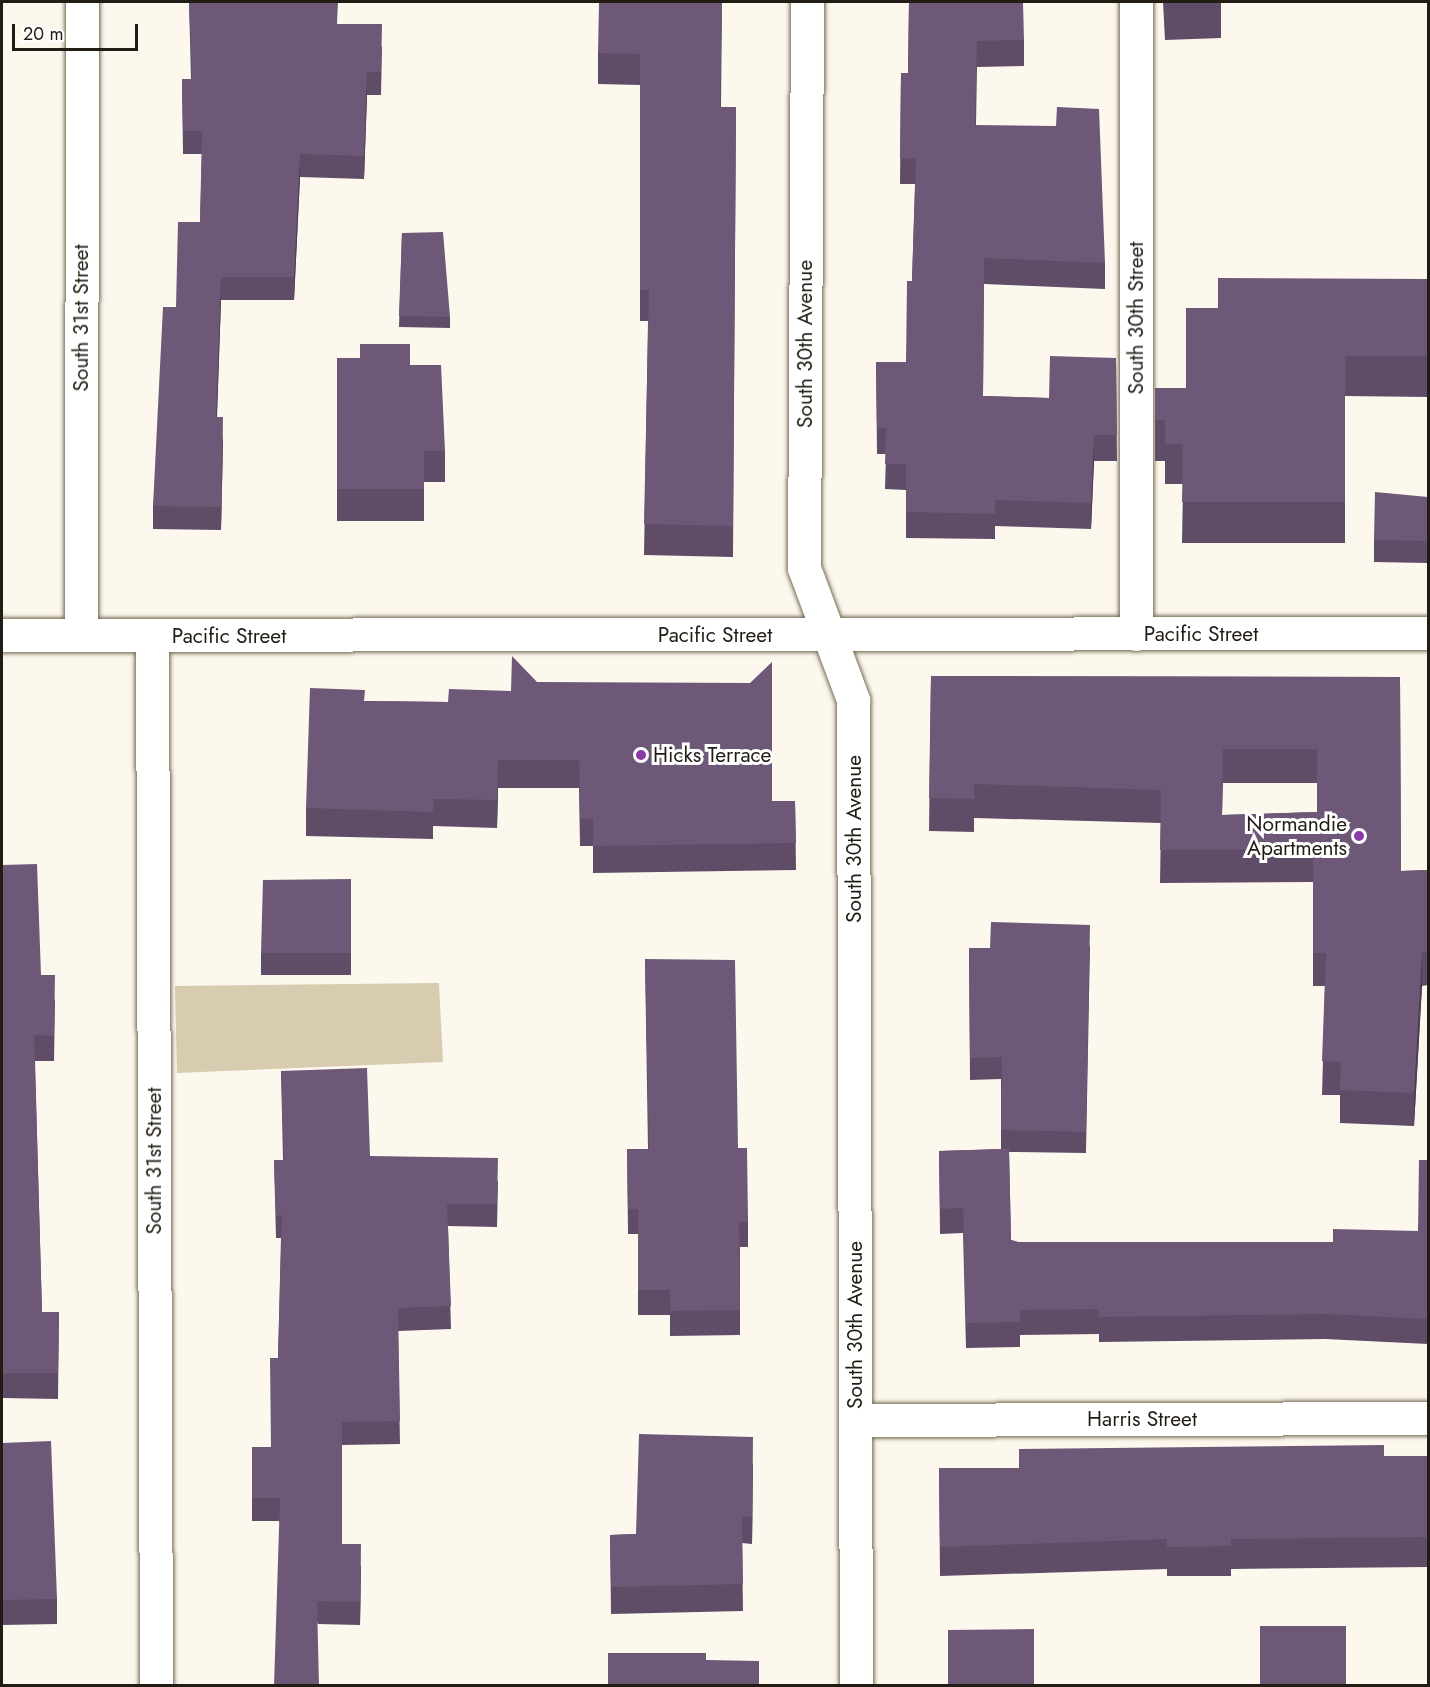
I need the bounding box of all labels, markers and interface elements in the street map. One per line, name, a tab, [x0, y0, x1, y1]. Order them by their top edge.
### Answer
scale bar	[15, 12, 141, 50]
text: 20 m	[23, 21, 63, 47]
street label: South 30th Street	[1123, 242, 1149, 394]
street label: South 31st Street	[68, 244, 94, 392]
street label: South 30th Avenue	[792, 260, 818, 428]
street label: Pacific Street	[1144, 621, 1258, 647]
street label: Pacific Street	[658, 622, 772, 648]
street label: Pacific Street	[172, 623, 286, 649]
place label: Hicks Terrace	[653, 742, 771, 768]
marker: Hicks Terrace	[634, 748, 648, 762]
street label: South 30th Avenue	[841, 755, 867, 923]
place label: Normandie Apartments	[1246, 811, 1347, 861]
marker: Normandie Apartments	[1352, 829, 1366, 843]
street label: South 31st Street	[141, 1087, 167, 1235]
street label: South 30th Avenue	[842, 1241, 868, 1409]
street label: Harris Street	[1087, 1406, 1197, 1432]

